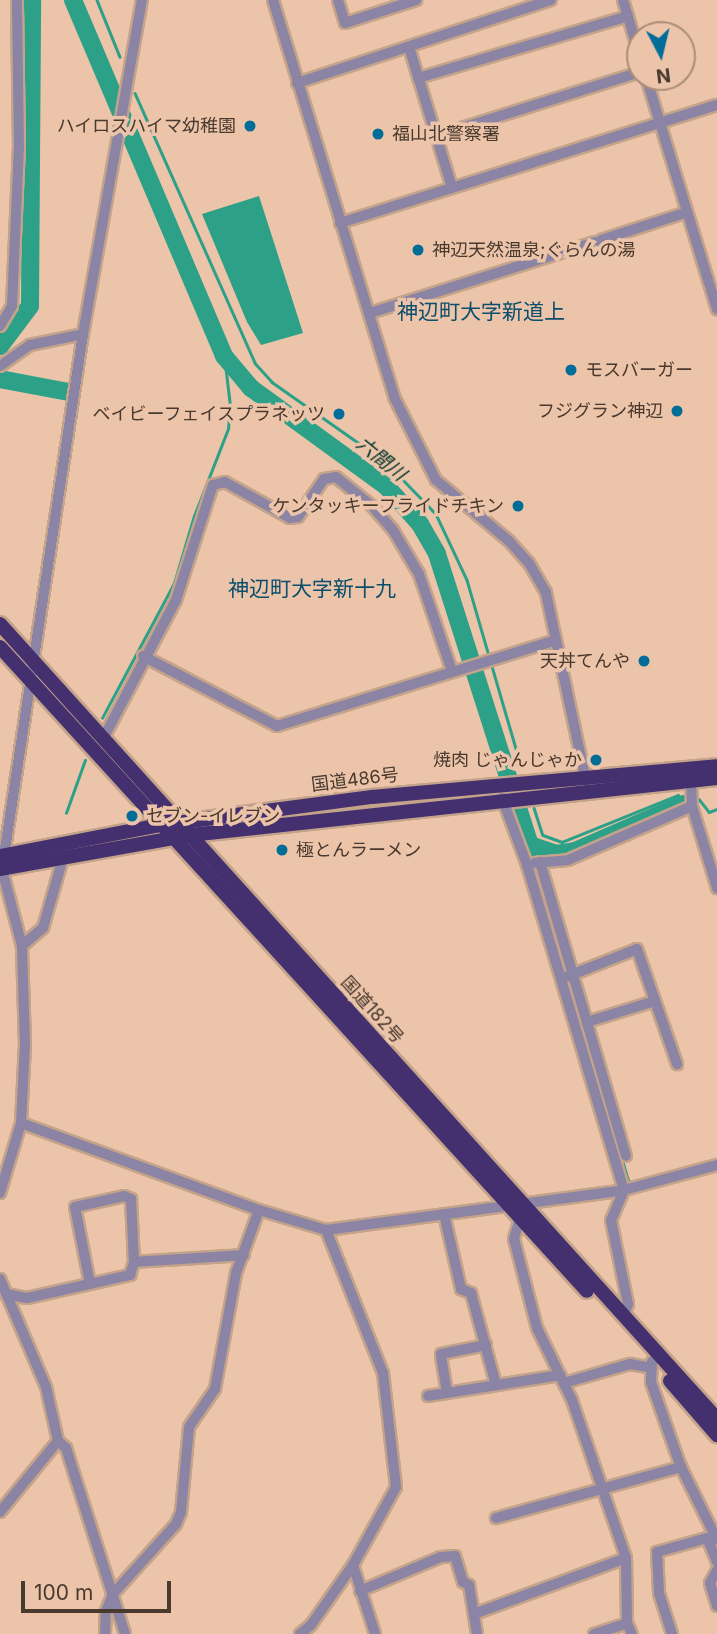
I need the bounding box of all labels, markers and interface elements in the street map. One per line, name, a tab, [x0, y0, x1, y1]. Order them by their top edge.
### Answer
north arrow	[626, 21, 696, 91]
text: N	[655, 63, 672, 88]
place label: ハイロスハイマ幼稚園	[56, 115, 236, 137]
marker: ハイロスハイマ幼稚園	[242, 118, 258, 134]
place label: 福山北警察署	[392, 123, 500, 145]
marker: 福山北警察署	[370, 126, 386, 142]
place label: 神辺天然温泉;ぐらんの湯	[432, 239, 635, 261]
marker: 神辺天然温泉;ぐらんの湯	[410, 242, 426, 258]
district label: 神辺町大字新道上	[397, 299, 565, 325]
place label: モスバーガー	[585, 359, 693, 381]
marker: モスバーガー	[563, 362, 579, 378]
place label: フジグラン神辺	[537, 400, 663, 422]
place label: ベイビーフェイスプラネッツ	[91, 403, 325, 425]
marker: フジグラン神辺	[669, 403, 685, 419]
marker: ベイビーフェイスプラネッツ	[331, 406, 347, 422]
water label: 六間川	[352, 432, 410, 486]
place label: ケンタッキーフライドチキン	[270, 495, 504, 517]
marker: ケンタッキーフライドチキン	[510, 498, 526, 514]
district label: 神辺町大字新十九	[228, 576, 396, 602]
place label: 天丼てんや	[540, 650, 630, 672]
marker: 天丼てんや	[636, 653, 652, 669]
place label: 焼肉 じゃんじゃか	[433, 749, 582, 771]
marker: 焼肉 じゃんじゃか	[588, 752, 604, 768]
street label: 国道486号	[310, 764, 400, 796]
place label: セブン-イレブン	[146, 805, 280, 827]
marker: セブン-イレブン	[124, 808, 140, 824]
place label: 極とんラーメン	[296, 839, 422, 861]
marker: 極とんラーメン	[274, 842, 290, 858]
street label: 国道182号	[336, 972, 408, 1048]
scale bar	[24, 1568, 175, 1612]
text: 100 m	[34, 1580, 93, 1605]

